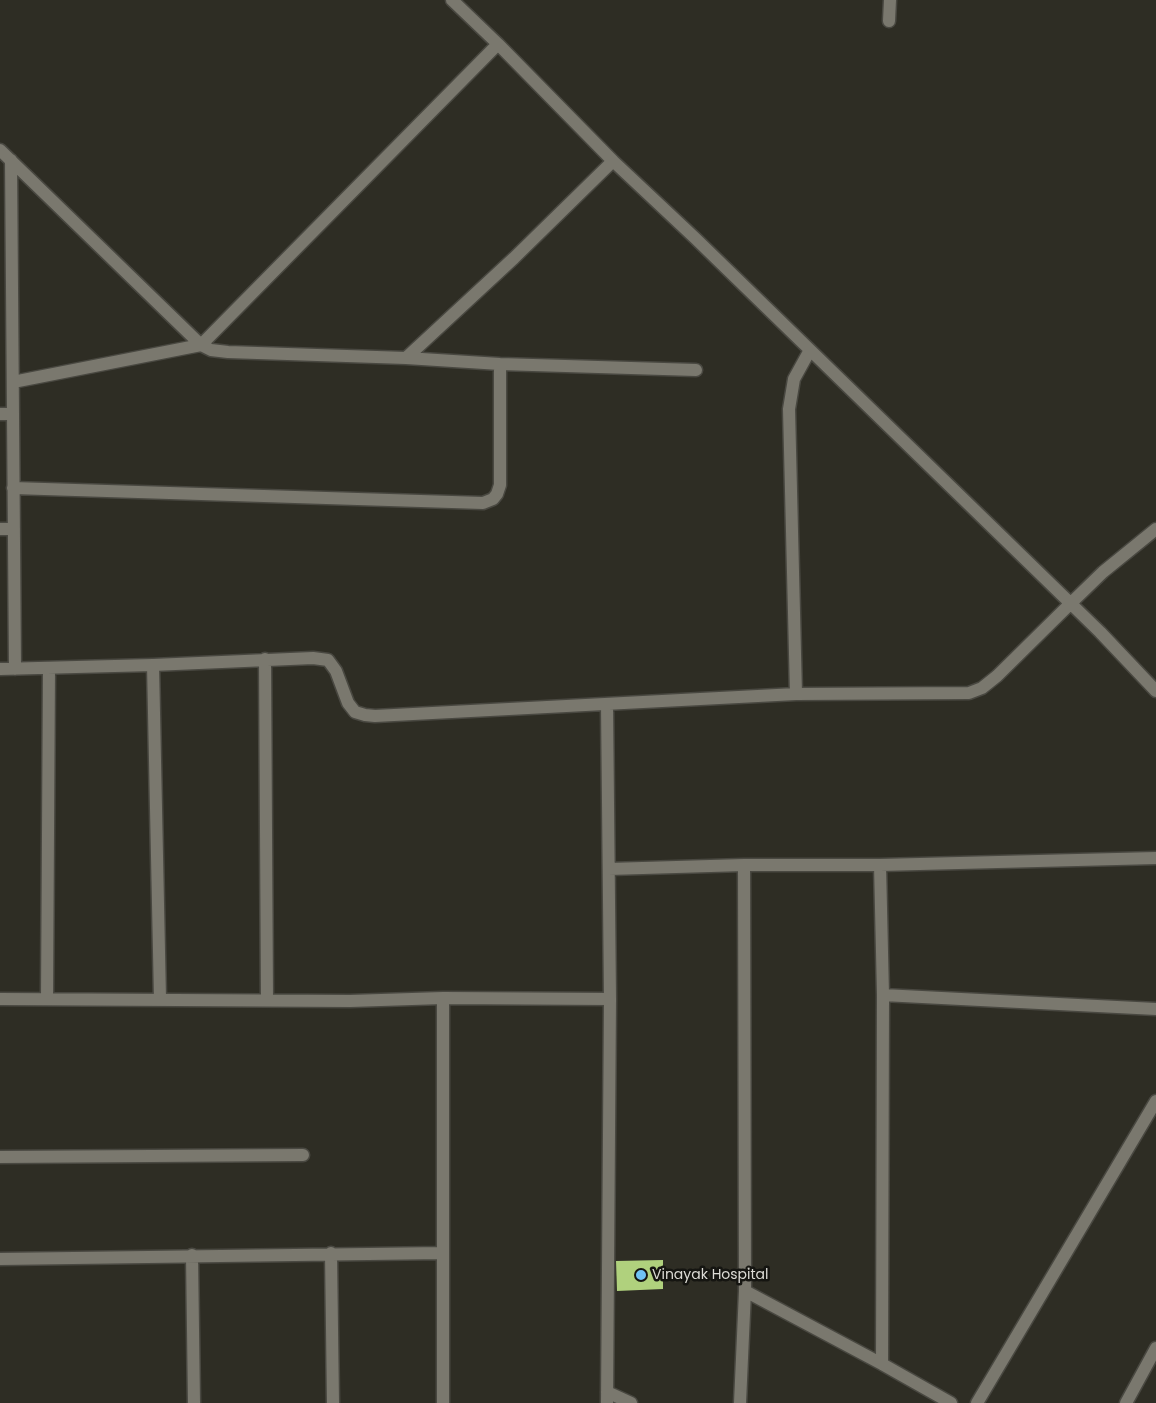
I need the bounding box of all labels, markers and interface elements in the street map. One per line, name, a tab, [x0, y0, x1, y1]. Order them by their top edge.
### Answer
place label: Vinayak Hospital	[652, 1267, 768, 1283]
marker: Vinayak Hospital	[634, 1268, 648, 1282]

